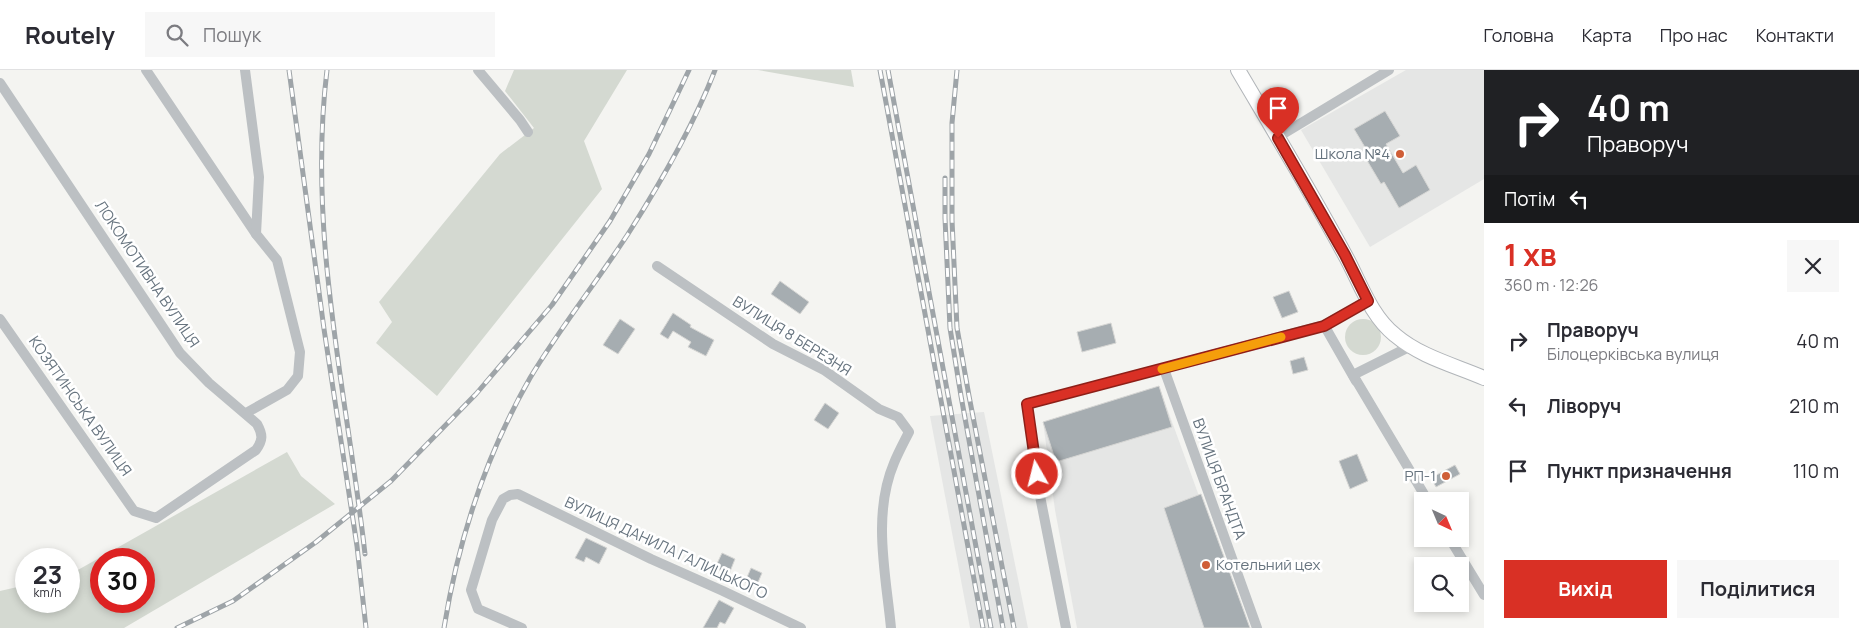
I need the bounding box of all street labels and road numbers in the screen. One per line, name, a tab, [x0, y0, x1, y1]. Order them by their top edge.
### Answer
street label: ЛОКОМОТИВНА ВУЛИЦЯ	[90, 196, 204, 351]
street label: ВУЛИЦЯ 8 БЕРЕЗНЯ	[729, 291, 856, 381]
street label: КОЗЯТИНСЬКА ВУЛИЦЯ	[24, 331, 137, 480]
street label: ВУЛИЦЯ БРАНДТА	[1188, 415, 1251, 543]
street label: ВУЛИЦЯ ДАНИЛА ГАЛИЦЬКОГО	[561, 491, 771, 604]

